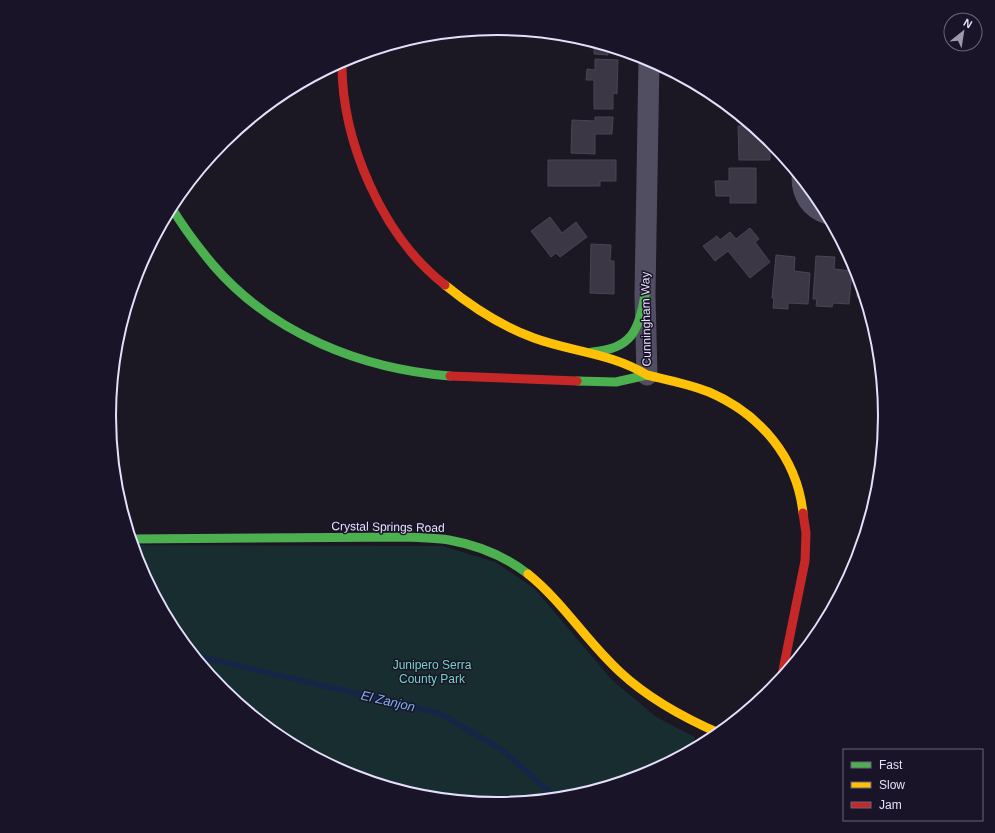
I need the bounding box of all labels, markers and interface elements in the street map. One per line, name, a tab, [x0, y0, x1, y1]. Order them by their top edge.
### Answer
north arrow	[943, 12, 983, 52]
text: N	[962, 16, 974, 31]
street label: Cunningham Way	[638, 271, 654, 367]
street label: Crystal Springs Road	[331, 519, 445, 535]
park label: Junipero Serra County Park	[393, 658, 472, 686]
water label: El Zanjon	[360, 688, 416, 714]
legend	[843, 749, 983, 821]
text: Fast	[879, 758, 903, 772]
text: Slow	[879, 778, 905, 792]
text: Jam	[879, 798, 902, 812]

